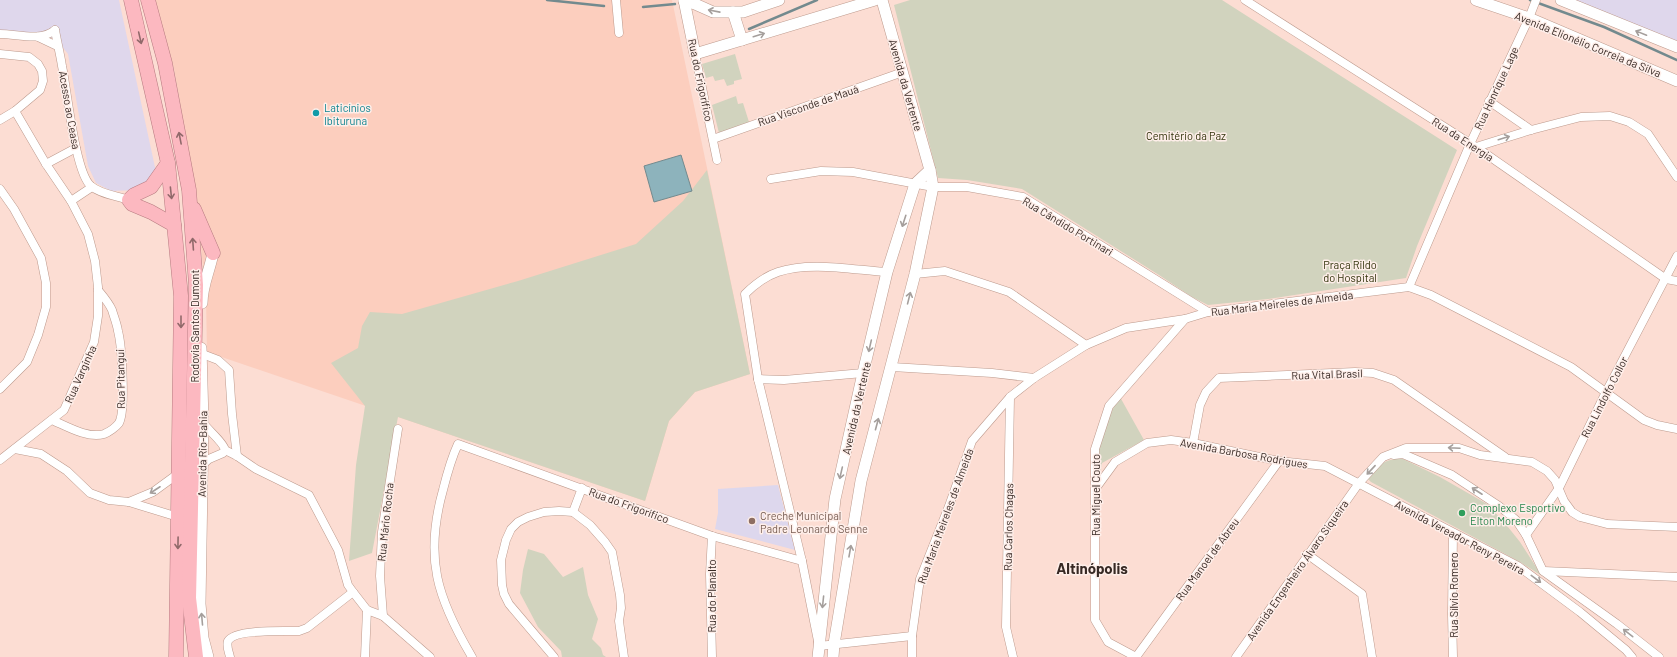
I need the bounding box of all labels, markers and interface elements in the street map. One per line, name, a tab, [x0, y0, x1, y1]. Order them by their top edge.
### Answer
one-way arrow	[708, 6, 721, 14]
street label: Avenida Elionélio Correia da Silva	[1513, 9, 1663, 79]
one-way arrow	[1635, 28, 1647, 36]
one-way arrow	[136, 31, 144, 44]
one-way arrow	[752, 31, 765, 38]
street label: Rua do Frigorífico	[686, 37, 716, 123]
street label: Avenida da Vertente	[887, 38, 925, 133]
street label: Rua Henrique Lage	[1471, 44, 1521, 131]
street label: Acesso ao Ceasa	[57, 70, 83, 150]
street label: Rua Visconde de Mauá	[756, 82, 860, 128]
place label: Laticínios Ibituruna	[324, 101, 371, 127]
marker: Laticínios Ibituruna	[311, 108, 321, 118]
street label: Rua da Energia	[1430, 114, 1496, 164]
park label: Cemitério da Paz	[1146, 129, 1226, 142]
one-way arrow	[175, 131, 183, 144]
one-way arrow	[1497, 134, 1510, 141]
one-way arrow	[167, 186, 174, 199]
street label: Rua Cândido Portinari	[1020, 194, 1116, 258]
one-way arrow	[899, 214, 907, 226]
one-way arrow	[189, 238, 197, 251]
park label: Praça Rildo do Hospital	[1323, 258, 1377, 284]
street label: Rodovia Santos Dumont	[188, 269, 201, 383]
street label: Rua Maria Meireles de Almeida	[1210, 288, 1354, 318]
one-way arrow	[906, 292, 914, 305]
one-way arrow	[177, 315, 184, 328]
one-way arrow	[865, 339, 873, 352]
street label: Rua Varginha	[61, 343, 99, 405]
street label: Rua Pitangui	[113, 349, 127, 409]
street label: Rua Lindolfo Collor	[1578, 354, 1630, 440]
street label: Avenida da Vertente	[839, 360, 873, 456]
street label: Rua Vital Brasil	[1291, 366, 1363, 382]
street label: Avenida Rio-Bahia	[195, 411, 209, 497]
one-way arrow	[874, 417, 881, 430]
street label: Avenida Barbosa Rodrigues	[1179, 435, 1309, 471]
one-way arrow	[1448, 444, 1461, 452]
street label: Rua Maria Meireles de Almeida	[914, 446, 976, 586]
street label: Rua Miguel Couto	[1089, 454, 1102, 536]
one-way arrow	[1366, 465, 1376, 475]
one-way arrow	[836, 466, 844, 479]
street label: Rua Mário Rocha	[374, 482, 396, 562]
street label: Rua Carlos Chagas	[1001, 483, 1015, 571]
street label: Rua do Frigorífico	[587, 484, 671, 526]
one-way arrow	[150, 486, 161, 494]
one-way arrow	[1472, 487, 1483, 495]
street label: Avenida Engenheiro Álvaro Siqueira	[1243, 497, 1351, 643]
street label: Avenida Vereador Reny Pereira	[1393, 497, 1527, 577]
place label: Complexo Esportivo Elton Moreno	[1470, 501, 1565, 527]
marker: Complexo Esportivo Elton Moreno	[1457, 508, 1467, 518]
place label: Creche Municipal Padre Leonardo Senne	[760, 509, 868, 535]
street label: Rua Manoel de Abreu	[1173, 515, 1241, 603]
marker: Creche Municipal Padre Leonardo Senne	[747, 516, 757, 526]
one-way arrow	[174, 536, 182, 549]
one-way arrow	[846, 545, 854, 558]
street label: Rua Sílvio Romero	[1447, 552, 1460, 638]
street label: Rua do Planalto	[705, 559, 718, 633]
district label: Altinópolis	[1056, 559, 1128, 577]
one-way arrow	[1530, 575, 1541, 583]
one-way arrow	[820, 595, 827, 608]
one-way arrow	[198, 613, 205, 626]
one-way arrow	[1623, 629, 1634, 637]

